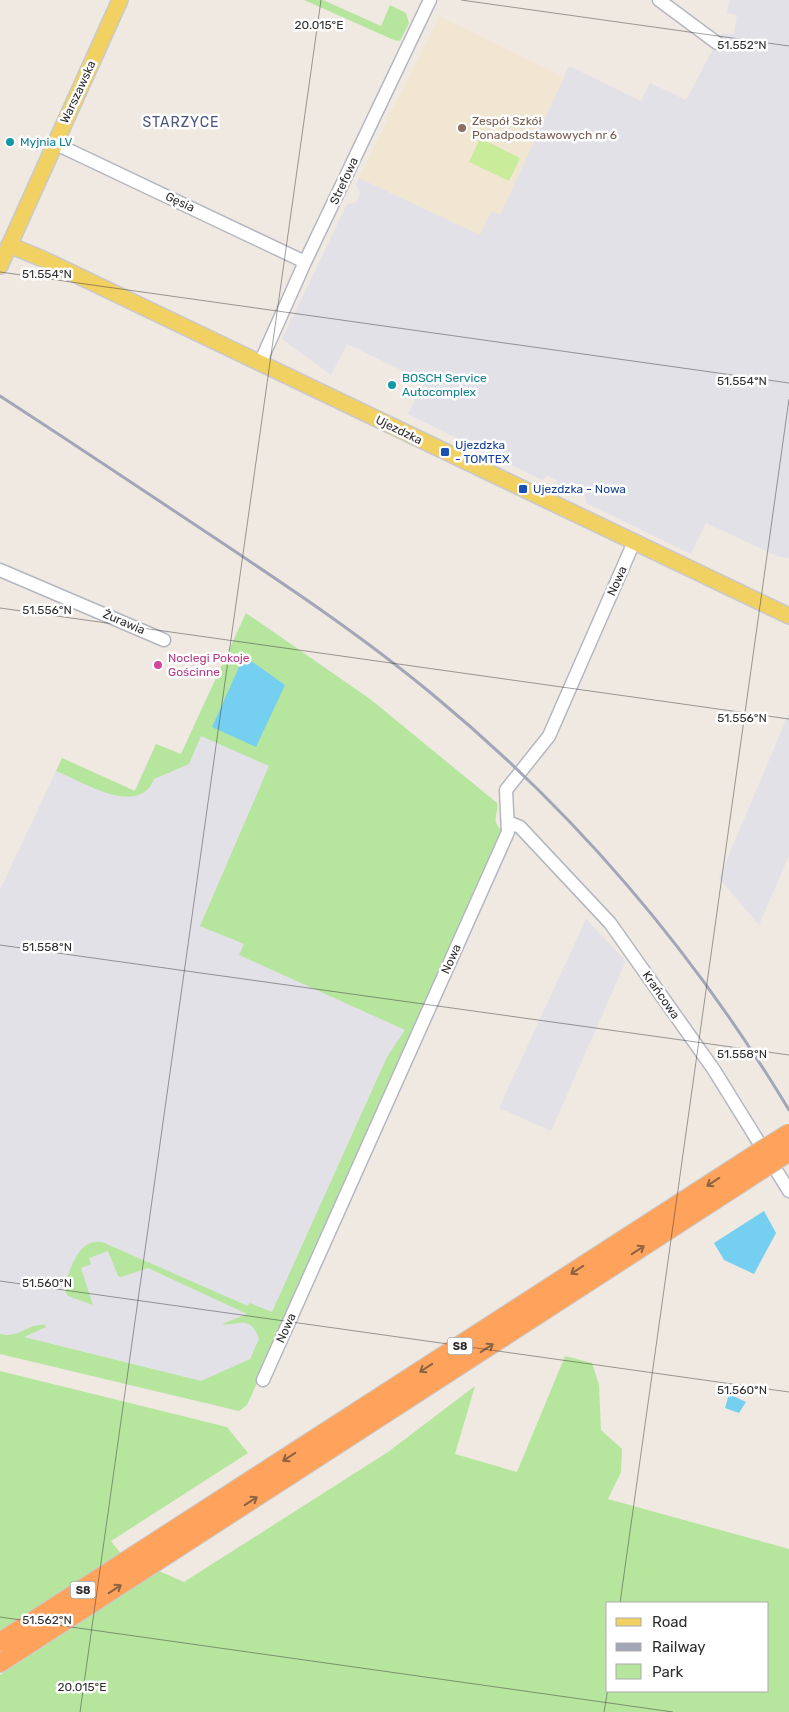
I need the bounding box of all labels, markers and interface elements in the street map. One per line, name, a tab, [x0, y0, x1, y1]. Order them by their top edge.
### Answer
text: 20.015°E	[294, 18, 344, 32]
text: 51.552°N	[717, 38, 767, 52]
street label: Warszawska	[57, 58, 99, 126]
district label: STARZYCE	[142, 114, 220, 131]
place label: Zespół Szkół Ponadpodstawowych nr 6	[472, 114, 617, 142]
marker: Zespół Szkół Ponadpodstawowych nr 6	[456, 122, 468, 134]
place label: Myjnia LV	[20, 135, 73, 149]
marker: Myjnia LV	[4, 136, 16, 148]
street label: Strefowa	[327, 155, 361, 207]
street label: Gęsia	[163, 189, 197, 215]
text: 51.554°N	[22, 267, 72, 281]
place label: BOSCH Service Autocomplex	[402, 371, 487, 399]
text: 51.554°N	[717, 374, 767, 388]
marker: BOSCH Service Autocomplex	[386, 379, 398, 391]
street label: Ujezdzka	[373, 413, 425, 447]
place label: Ujezdzka - TOMTEX	[455, 438, 510, 466]
marker: Ujezdzka - TOMTEX	[439, 446, 451, 458]
place label: Ujezdzka - Nowa	[533, 482, 626, 496]
marker: Ujezdzka - Nowa	[517, 483, 529, 495]
street label: Nowa	[604, 564, 630, 598]
text: 51.556°N	[22, 603, 72, 617]
street label: Żurawia	[101, 607, 147, 637]
place label: Noclegi Pokoje Gościnne	[168, 651, 250, 679]
marker: Noclegi Pokoje Gościnne	[152, 659, 164, 671]
text: 51.556°N	[717, 711, 767, 725]
text: 51.558°N	[22, 940, 72, 954]
street label: Nowa	[438, 942, 464, 976]
street label: Krańcowa	[639, 968, 683, 1022]
text: 51.558°N	[717, 1047, 767, 1061]
one-way arrow	[706, 1177, 720, 1187]
one-way arrow	[631, 1245, 645, 1255]
one-way arrow	[570, 1266, 584, 1276]
text: 51.560°N	[22, 1276, 72, 1290]
street label: Nowa	[273, 1311, 299, 1345]
road number: S8	[448, 1338, 472, 1354]
one-way arrow	[480, 1342, 494, 1353]
one-way arrow	[419, 1363, 433, 1373]
text: 51.560°N	[717, 1383, 767, 1397]
one-way arrow	[283, 1452, 297, 1462]
one-way arrow	[244, 1496, 258, 1506]
road number: S8	[70, 1582, 96, 1598]
one-way arrow	[107, 1584, 121, 1594]
legend	[606, 1602, 769, 1692]
text: 51.562°N	[22, 1613, 72, 1627]
text: Road	[652, 1613, 688, 1631]
text: Railway	[652, 1638, 706, 1656]
text: Park	[652, 1663, 683, 1681]
text: 20.015°E	[57, 1680, 107, 1694]

